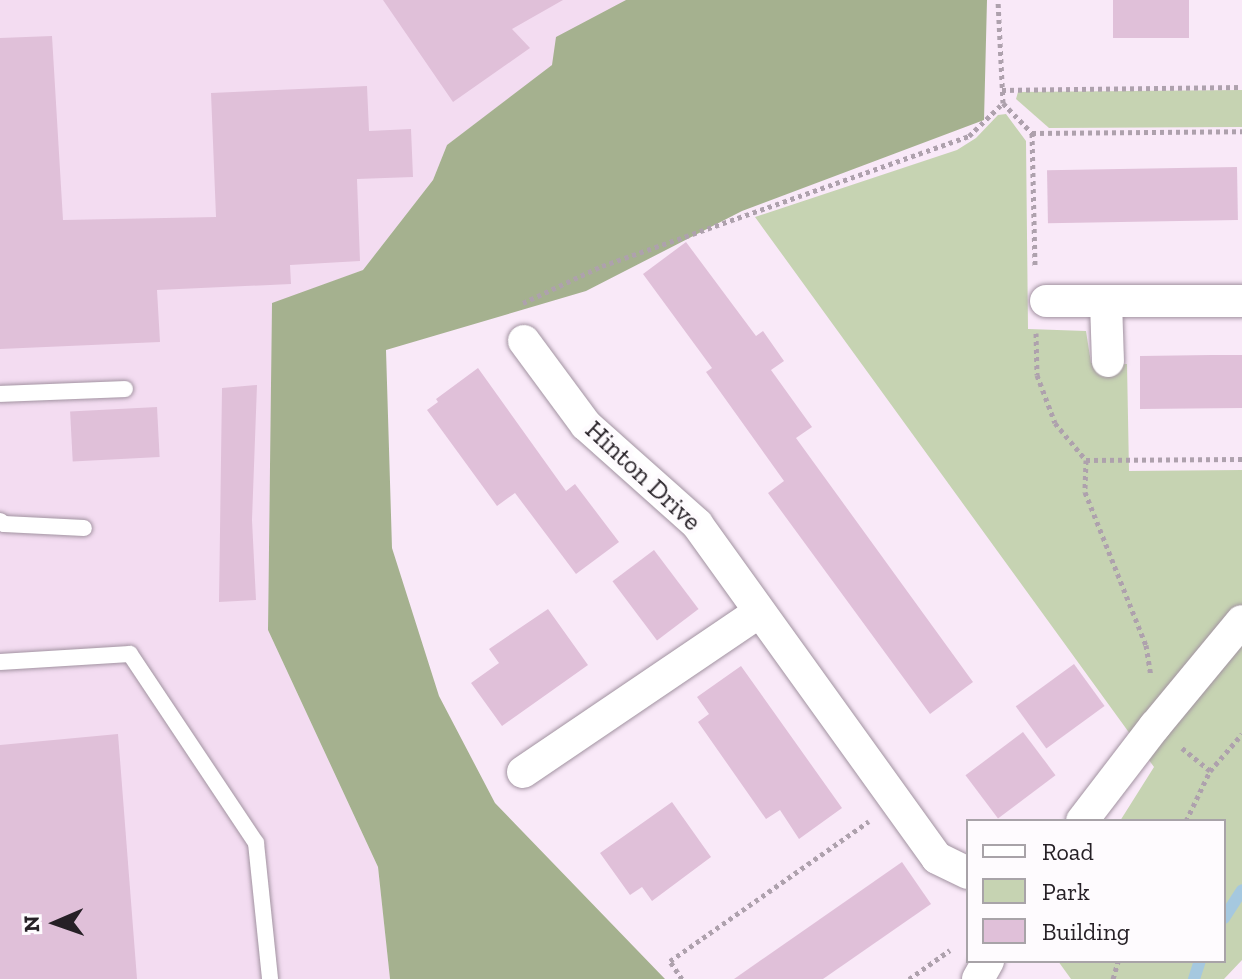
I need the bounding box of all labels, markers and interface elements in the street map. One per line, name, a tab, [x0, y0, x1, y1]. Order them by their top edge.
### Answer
street label: Hinton Drive	[579, 415, 707, 537]
legend	[966, 819, 1226, 963]
text: Road	[1042, 837, 1094, 866]
text: Park	[1042, 877, 1090, 906]
north arrow	[16, 883, 96, 963]
text: N	[18, 915, 45, 933]
text: Building	[1042, 917, 1130, 946]

